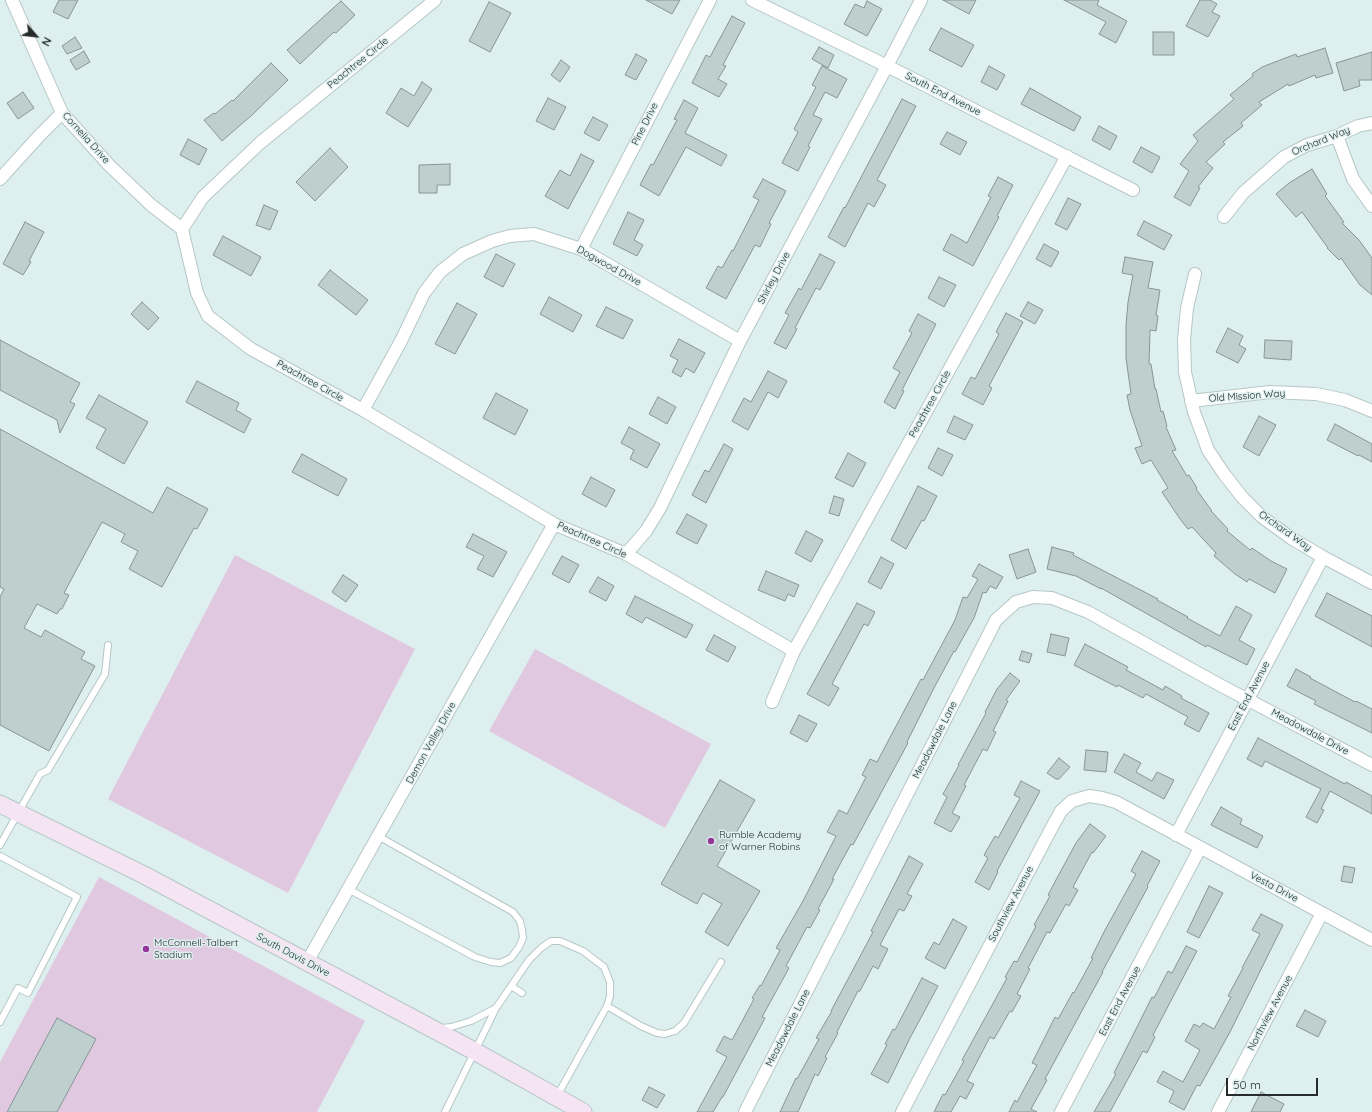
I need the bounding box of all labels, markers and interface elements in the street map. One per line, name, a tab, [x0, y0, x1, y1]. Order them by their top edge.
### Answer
north arrow	[16, 16, 56, 56]
text: N	[39, 35, 55, 48]
street label: Peachtree Circle	[325, 35, 391, 91]
street label: South End Avenue	[903, 70, 983, 118]
street label: Pine Drive	[629, 101, 661, 147]
street label: Cornelia Drive	[60, 110, 112, 166]
street label: Orchard Way	[1290, 124, 1352, 158]
street label: Dogwood Drive	[575, 243, 643, 289]
street label: Shirley Drive	[755, 250, 793, 306]
street label: Peachtree Circle	[274, 358, 346, 404]
street label: Peachtree Circle	[907, 368, 953, 440]
street label: Old Mission Way	[1208, 387, 1286, 405]
street label: Orchard Way	[1256, 508, 1314, 554]
street label: Peachtree Circle	[555, 519, 629, 561]
street label: East End Avenue	[1226, 659, 1272, 733]
street label: Meadowdale Lane	[910, 699, 960, 781]
street label: Demon Valley Drive	[404, 700, 458, 786]
street label: Meadowdale Drive	[1269, 706, 1351, 758]
place label: Rumble Academy of Warner Robins	[719, 829, 801, 852]
marker: Rumble Academy of Warner Robins	[706, 836, 716, 846]
street label: Southview Avenue	[986, 864, 1036, 944]
street label: Vesta Drive	[1248, 869, 1300, 905]
street label: South Davis Drive	[254, 931, 332, 979]
place label: McConnell-Talbert Stadium	[154, 937, 238, 960]
marker: McConnell-Talbert Stadium	[141, 944, 151, 954]
street label: East End Avenue	[1097, 964, 1143, 1038]
street label: Northview Avenue	[1245, 973, 1295, 1053]
street label: Meadowdale Lane	[763, 987, 813, 1069]
scale bar	[1228, 1070, 1320, 1096]
text: 50 m	[1233, 1077, 1261, 1092]

